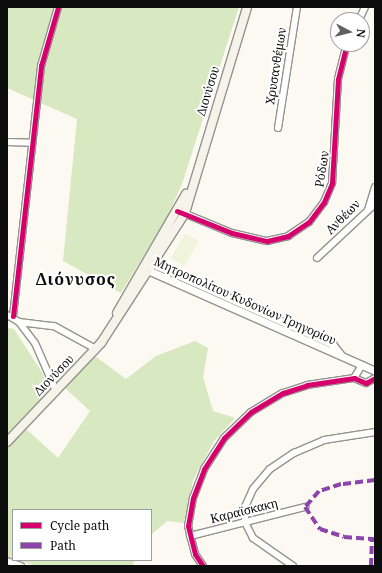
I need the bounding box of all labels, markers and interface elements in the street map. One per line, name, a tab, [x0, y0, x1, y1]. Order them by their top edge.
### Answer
north arrow	[330, 12, 370, 52]
street label: Χρυσανθέμων	[263, 26, 289, 106]
text: N	[353, 28, 369, 39]
street label: Διονύσου	[194, 65, 222, 117]
street label: Ρόδων	[312, 150, 332, 188]
street label: Ανθέων	[323, 197, 363, 237]
street label: Μητροπολίτου Κυδονίων Γρηγορίου	[152, 254, 338, 348]
district label: Διόνυσος	[36, 269, 116, 289]
street label: Διονύσου	[31, 352, 77, 398]
street label: Καραϊσκακη	[209, 496, 279, 526]
legend	[12, 509, 152, 561]
text: Cycle path	[50, 517, 109, 534]
text: Path	[50, 537, 76, 554]

